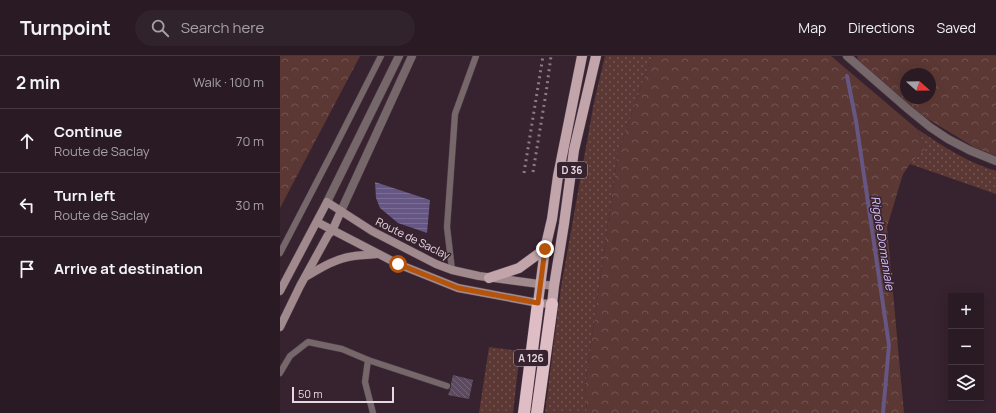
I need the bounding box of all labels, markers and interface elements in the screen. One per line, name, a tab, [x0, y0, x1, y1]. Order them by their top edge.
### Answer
search box	[135, 10, 415, 46]
text: Turnpoint	[20, 15, 111, 41]
icon: search	[149, 17, 171, 39]
text: Search here	[181, 17, 264, 38]
text: Map	[798, 18, 826, 37]
text: Directions	[848, 18, 915, 37]
text: Saved	[937, 18, 976, 37]
north arrow	[900, 68, 936, 104]
text: 2 min	[16, 71, 60, 94]
text: Walk · 100 m	[193, 73, 264, 91]
text: Continue	[54, 121, 122, 142]
icon: ahead	[16, 130, 38, 152]
text: 70 m	[236, 132, 264, 150]
text: Route de Saclay	[54, 142, 150, 160]
road number: D 36	[557, 162, 587, 178]
text: Turn left	[54, 185, 116, 206]
icon: left	[16, 194, 38, 216]
water label: Rigole Domaniale	[867, 195, 899, 292]
text: 30 m	[235, 196, 264, 214]
text: Route de Saclay	[54, 206, 150, 224]
street label: Route de Saclay	[373, 214, 453, 263]
route end	[536, 240, 554, 258]
route start	[389, 255, 407, 273]
icon: arrive	[16, 258, 38, 280]
text: Arrive at destination	[54, 258, 203, 279]
map controls	[948, 293, 984, 401]
button: +	[948, 293, 984, 329]
button: −	[948, 329, 984, 365]
road number: A 126	[514, 350, 548, 366]
button: layers	[948, 365, 984, 401]
scale bar	[292, 385, 394, 404]
text: 50 m	[298, 386, 323, 401]

